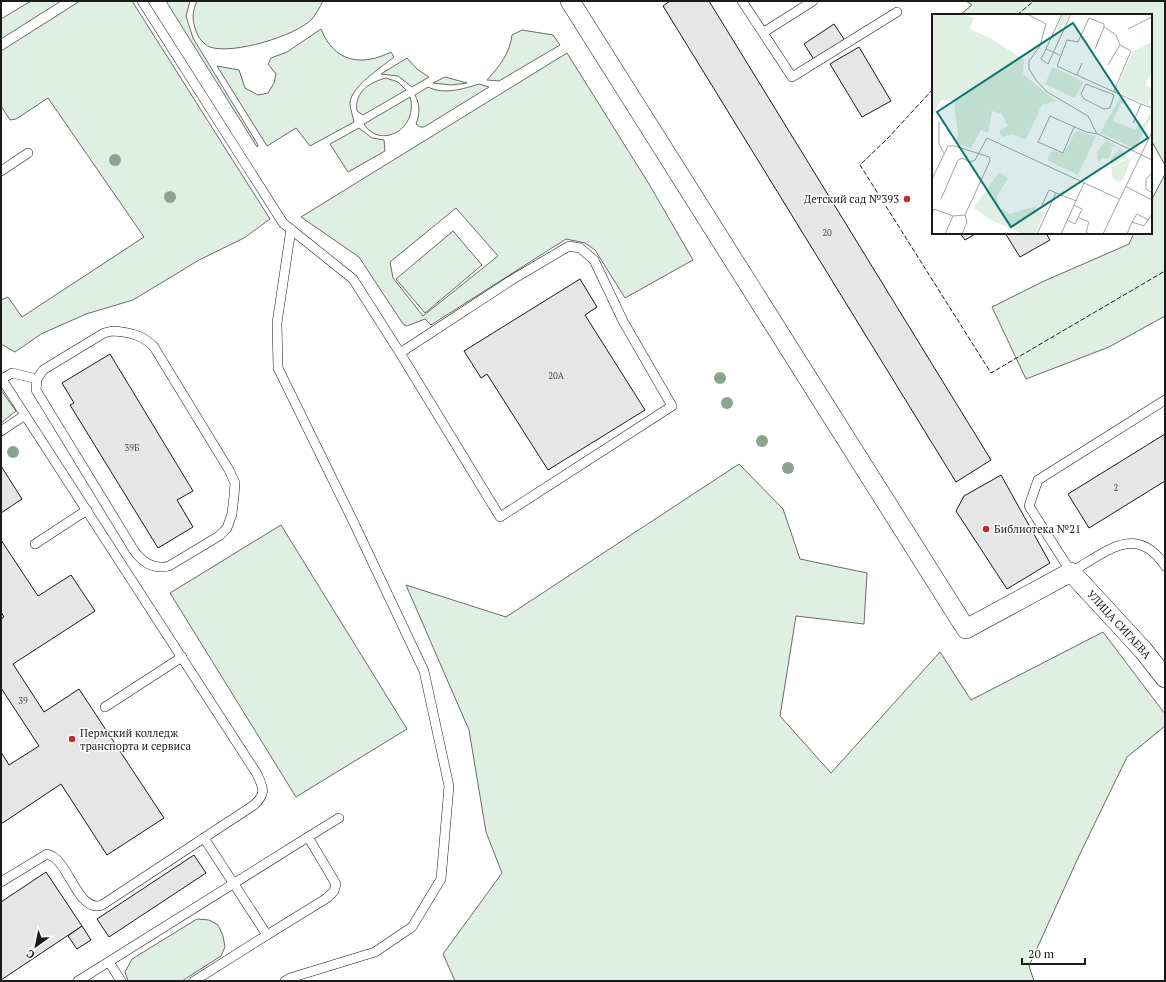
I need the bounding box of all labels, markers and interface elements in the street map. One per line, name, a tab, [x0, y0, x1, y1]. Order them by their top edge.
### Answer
inset map	[932, 14, 1152, 234]
place label: Детский сад №393	[804, 192, 899, 206]
marker: Детский сад №393	[902, 194, 912, 204]
house number: 20	[822, 227, 832, 239]
house number: 20А	[548, 370, 565, 382]
house number: 39Б	[125, 442, 140, 454]
house number: 2	[1114, 482, 1119, 494]
place label: Библиотека №21	[994, 522, 1081, 536]
marker: Библиотека №21	[981, 524, 991, 534]
street label: УЛИЦА СИГАЕВА	[1084, 587, 1154, 662]
house number: 39	[18, 695, 28, 707]
place label: Пермский колледж транспорта и сервиса	[80, 726, 191, 753]
marker: Пермский колледж транспорта и сервиса	[67, 734, 77, 744]
north arrow	[16, 926, 56, 966]
scale bar	[1022, 940, 1085, 966]
text: 20 m	[1028, 946, 1055, 961]
text: С	[24, 947, 37, 962]

